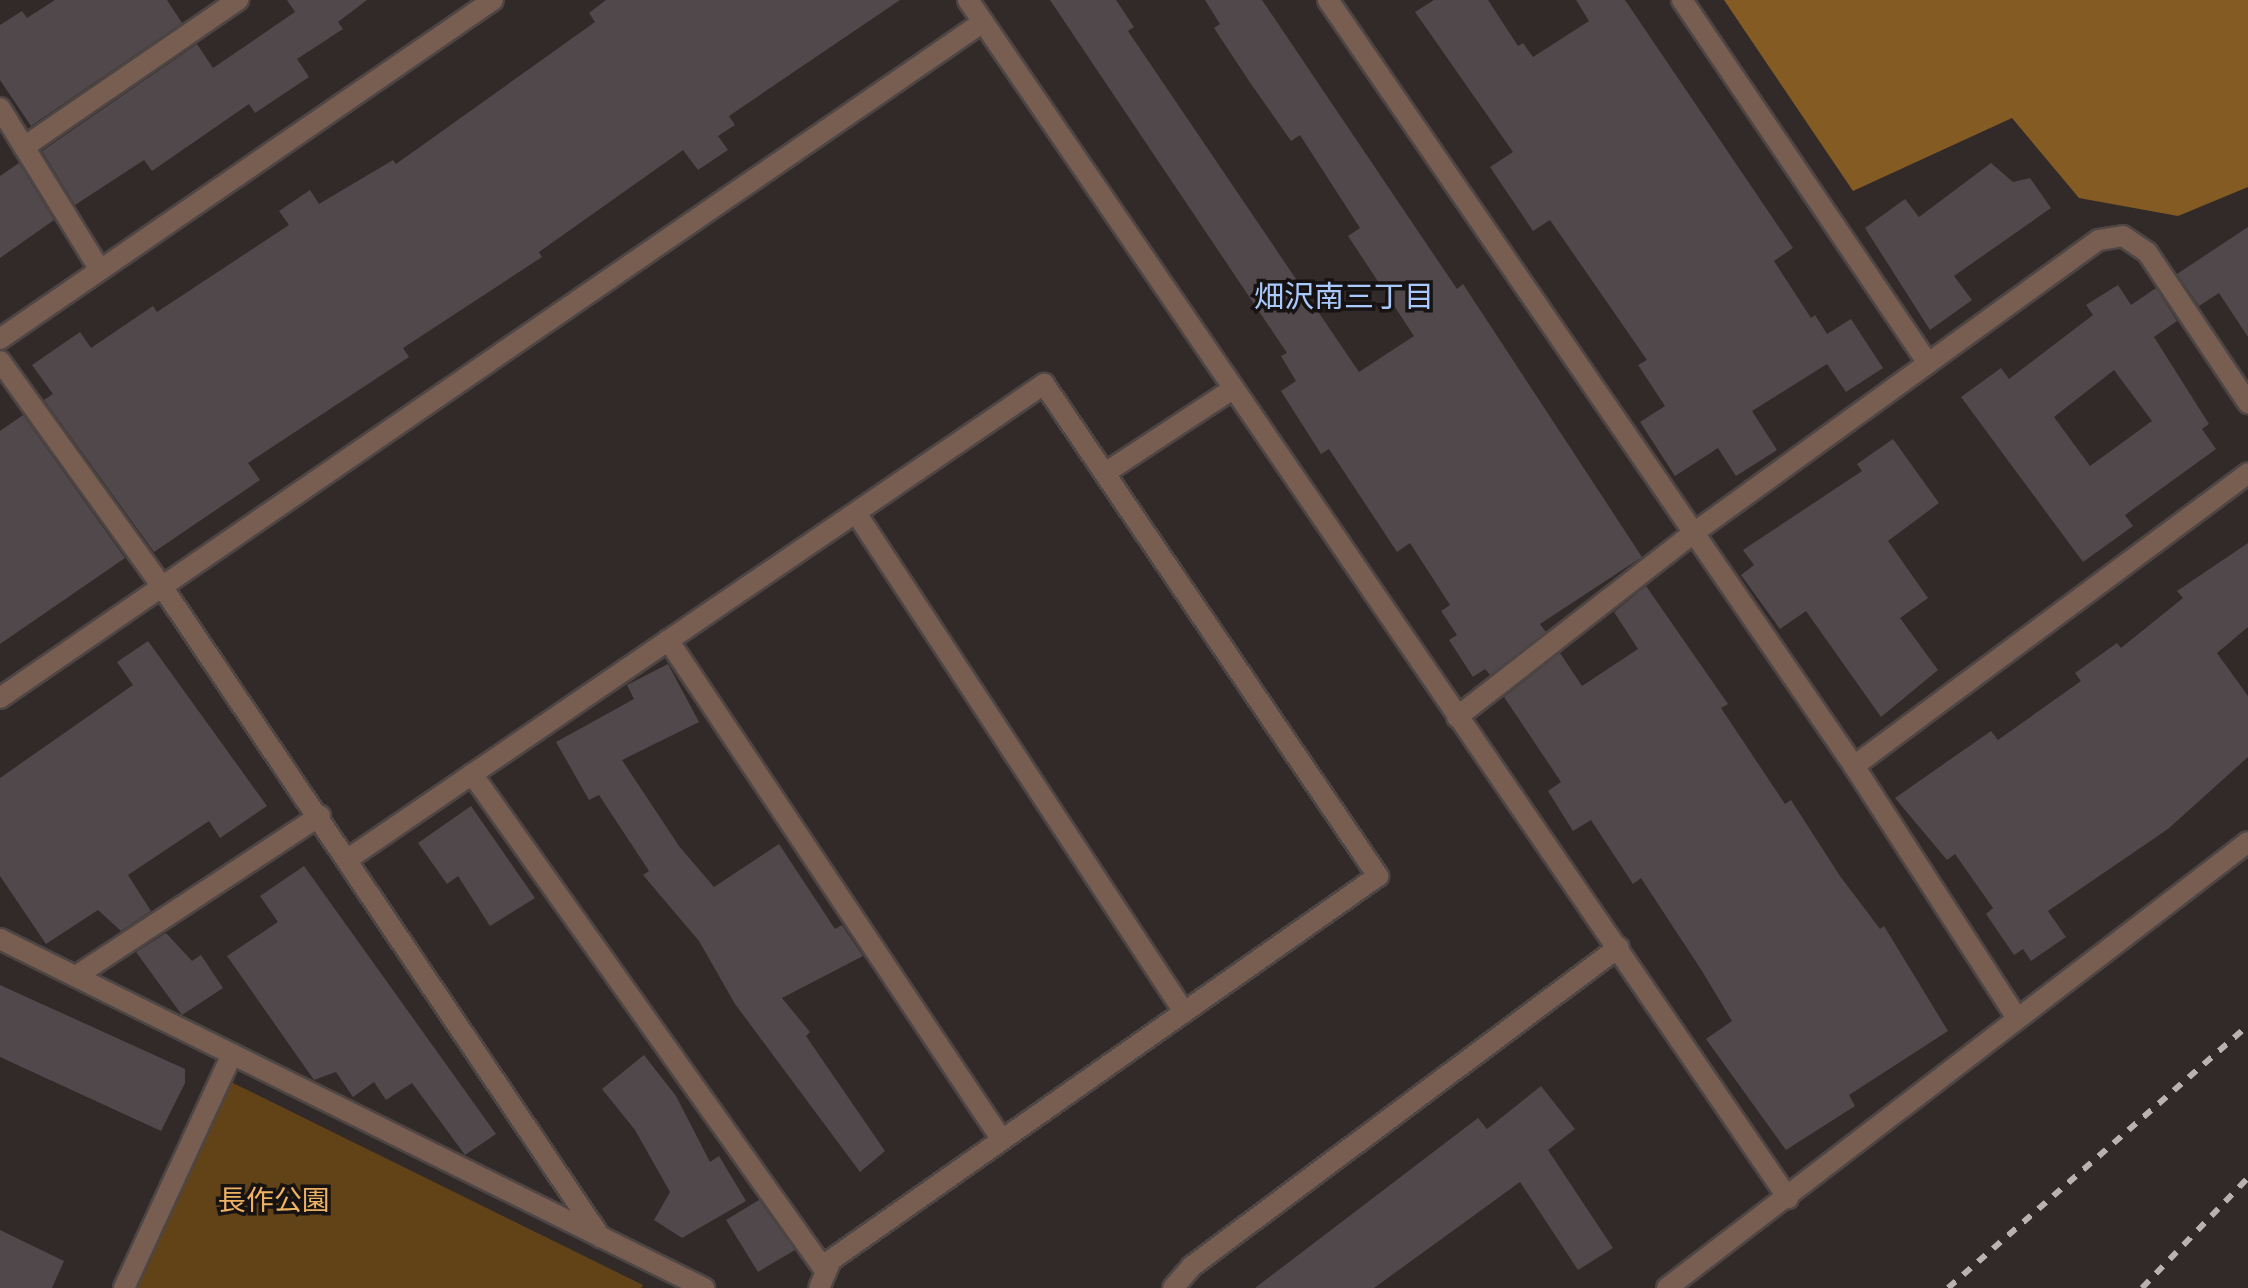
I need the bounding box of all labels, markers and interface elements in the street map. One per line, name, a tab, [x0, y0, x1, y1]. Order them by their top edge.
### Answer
district label: 畑沢南三丁目	[1254, 278, 1434, 314]
park label: 長作公園	[218, 1183, 330, 1217]

